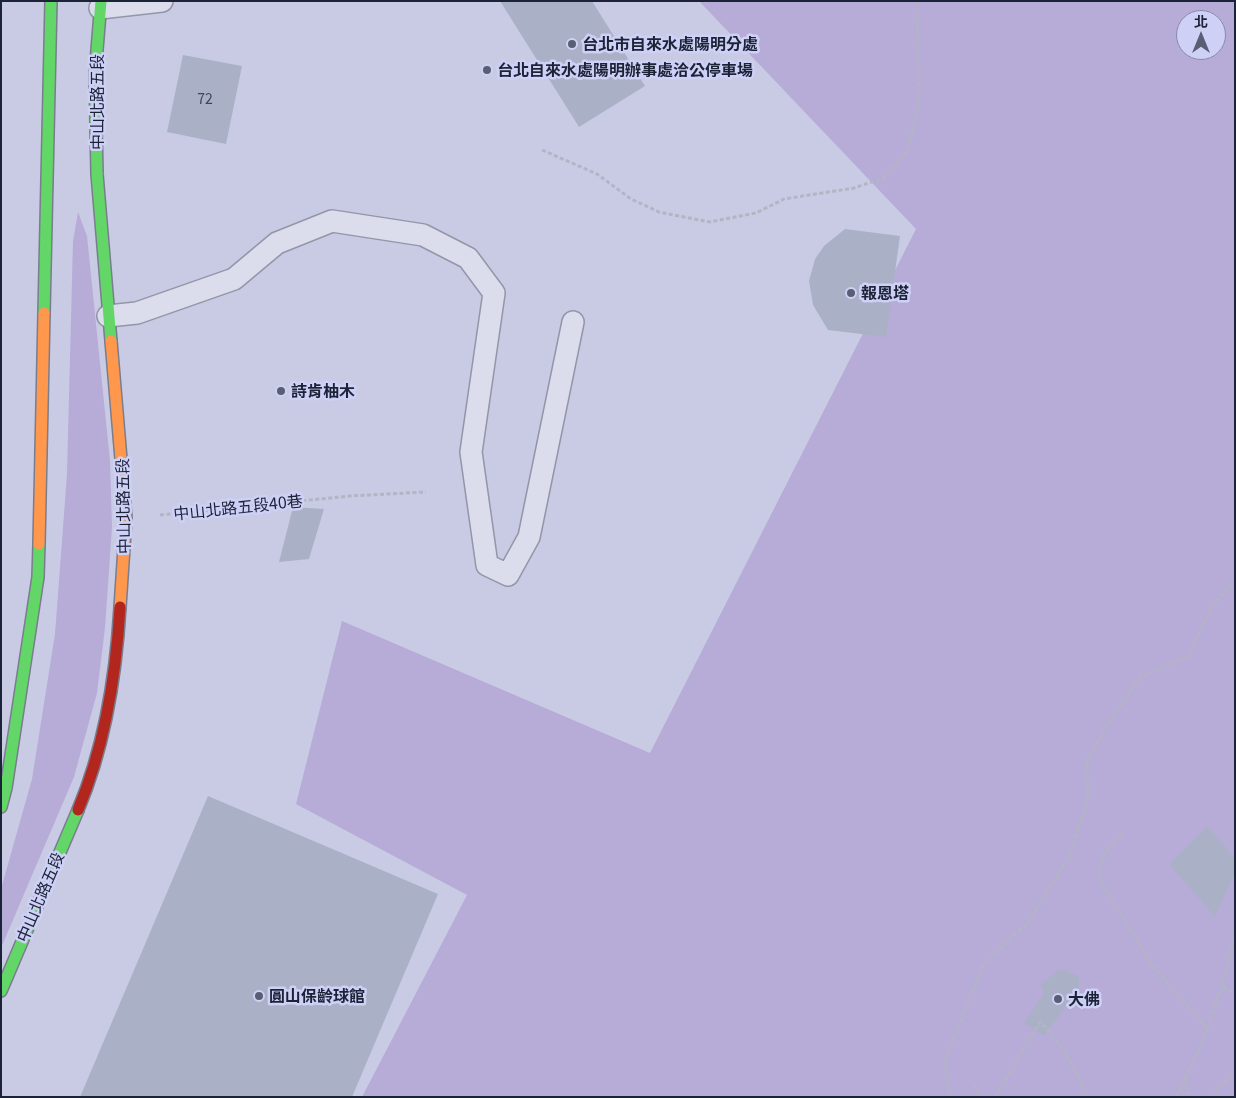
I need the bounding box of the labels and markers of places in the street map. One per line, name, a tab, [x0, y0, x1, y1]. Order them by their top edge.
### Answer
place label: 台北市自來水處陽明分處	[582, 34, 758, 54]
marker: 台北市自來水處陽明分處	[566, 38, 578, 50]
place label: 台北自來水處陽明辦事處洽公停車場	[497, 60, 753, 80]
marker: 台北自來水處陽明辦事處洽公停車場	[481, 64, 493, 76]
place label: 報恩塔	[861, 283, 909, 303]
marker: 報恩塔	[845, 287, 857, 299]
place label: 詩肯柚木	[291, 381, 355, 401]
marker: 詩肯柚木	[275, 385, 287, 397]
place label: 圓山保齡球館	[269, 986, 365, 1006]
place label: 大佛	[1068, 989, 1100, 1009]
marker: 圓山保齡球館	[253, 990, 265, 1002]
marker: 大佛	[1052, 993, 1064, 1005]

